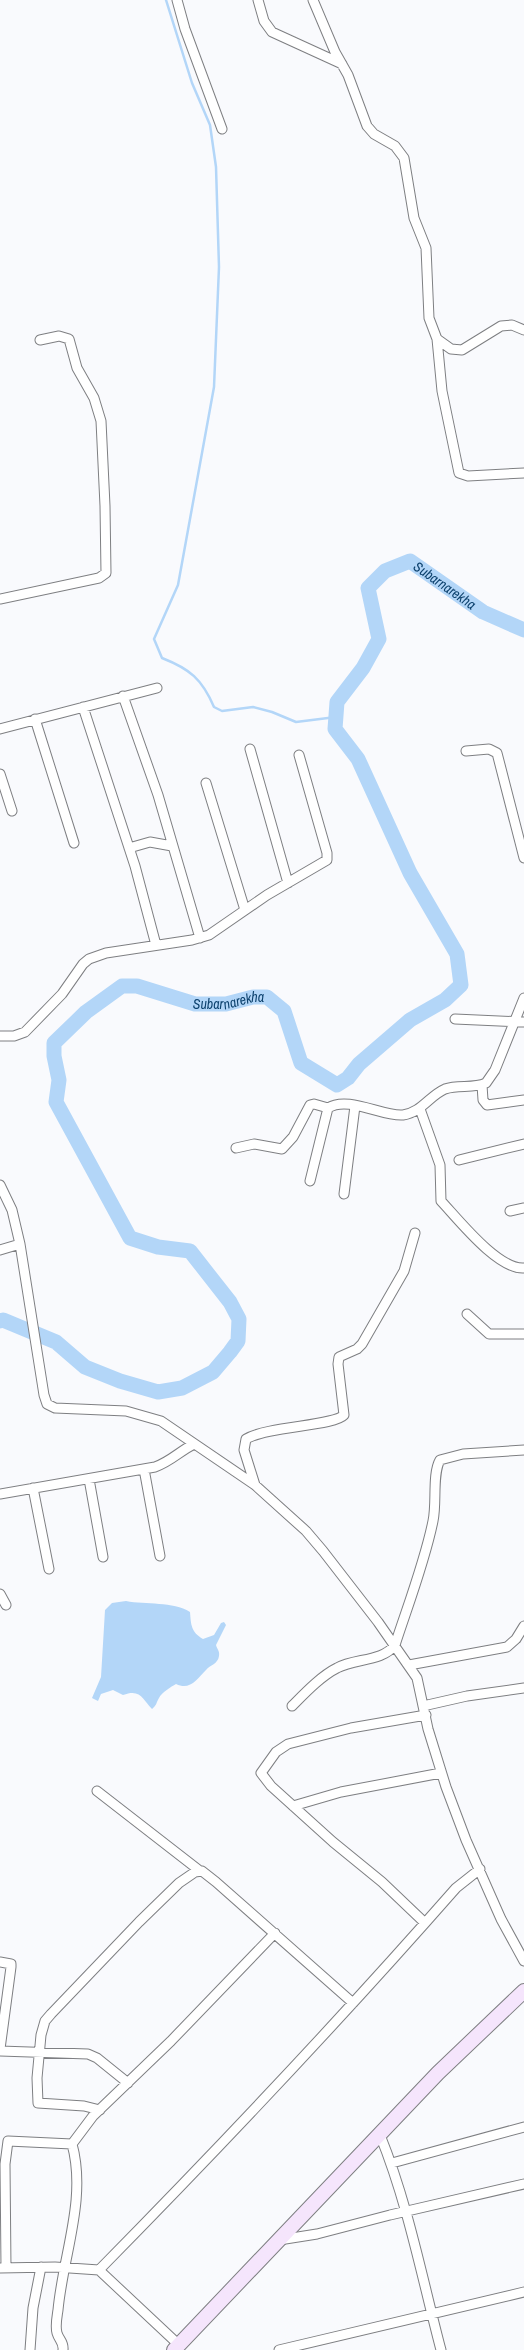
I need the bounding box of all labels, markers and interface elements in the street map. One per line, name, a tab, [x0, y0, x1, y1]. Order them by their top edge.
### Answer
water label: Subarnarekha	[410, 557, 480, 613]
water label: Subarnarekha	[193, 988, 264, 1013]

